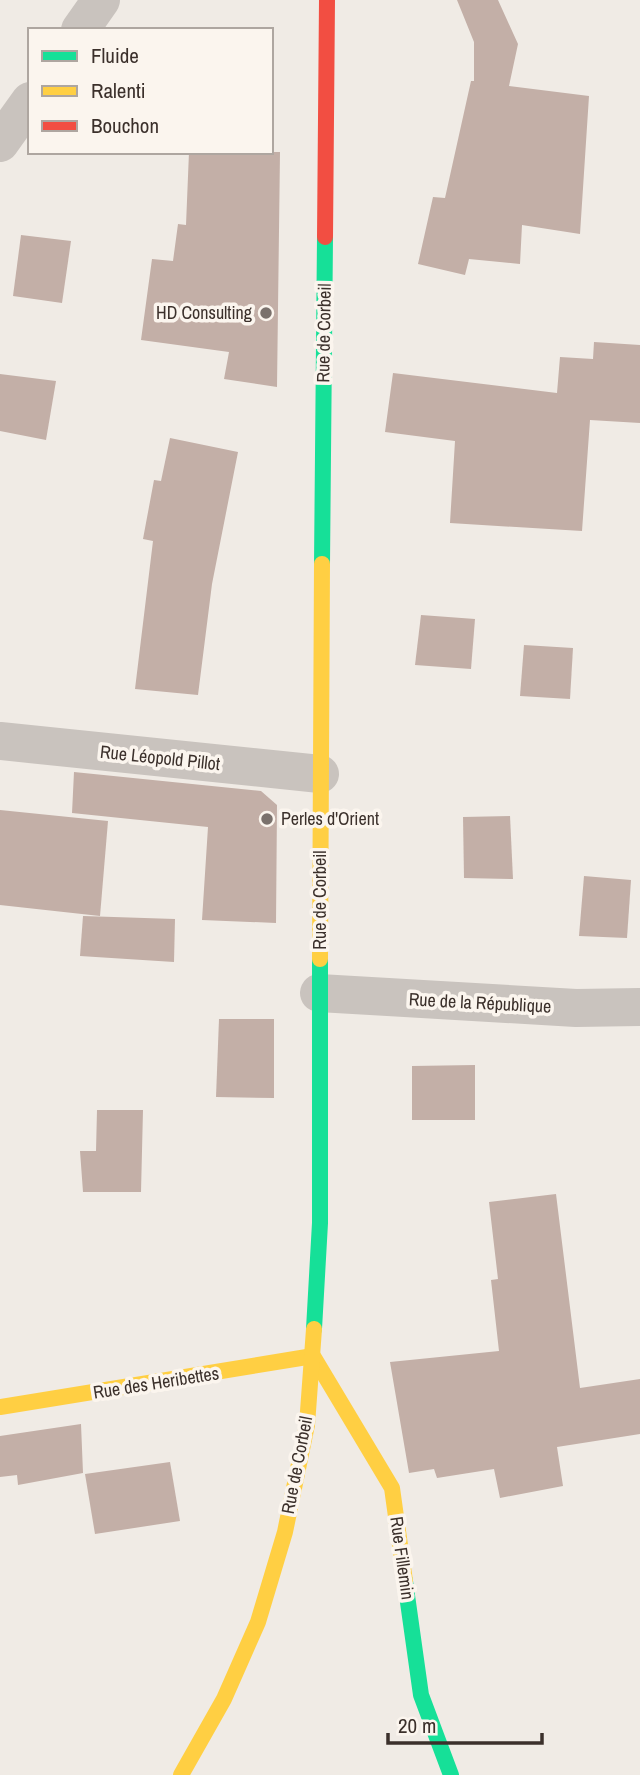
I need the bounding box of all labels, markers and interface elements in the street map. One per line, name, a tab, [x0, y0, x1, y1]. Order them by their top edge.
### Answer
legend	[28, 28, 273, 154]
text: Fluide	[91, 41, 139, 70]
text: Ralenti	[91, 76, 146, 105]
text: Bouchon	[91, 111, 159, 140]
street label: Rue de Corbeil	[310, 283, 337, 383]
place label: HD Consulting	[156, 300, 253, 325]
marker: HD Consulting	[258, 305, 274, 321]
street label: Rue Léopold Pillot	[99, 739, 221, 776]
place label: Perles d'Orient	[281, 806, 379, 831]
marker: Perles d'Orient	[259, 811, 275, 827]
street label: Rue de Corbeil	[307, 850, 332, 950]
street label: Rue de la République	[408, 986, 552, 1019]
street label: Rue des Heribettes	[91, 1360, 221, 1405]
street label: Rue de Corbeil	[275, 1414, 318, 1516]
street label: Rue Fillemin	[384, 1515, 421, 1601]
scale bar	[388, 1702, 542, 1746]
text: 20 m	[398, 1711, 436, 1740]

